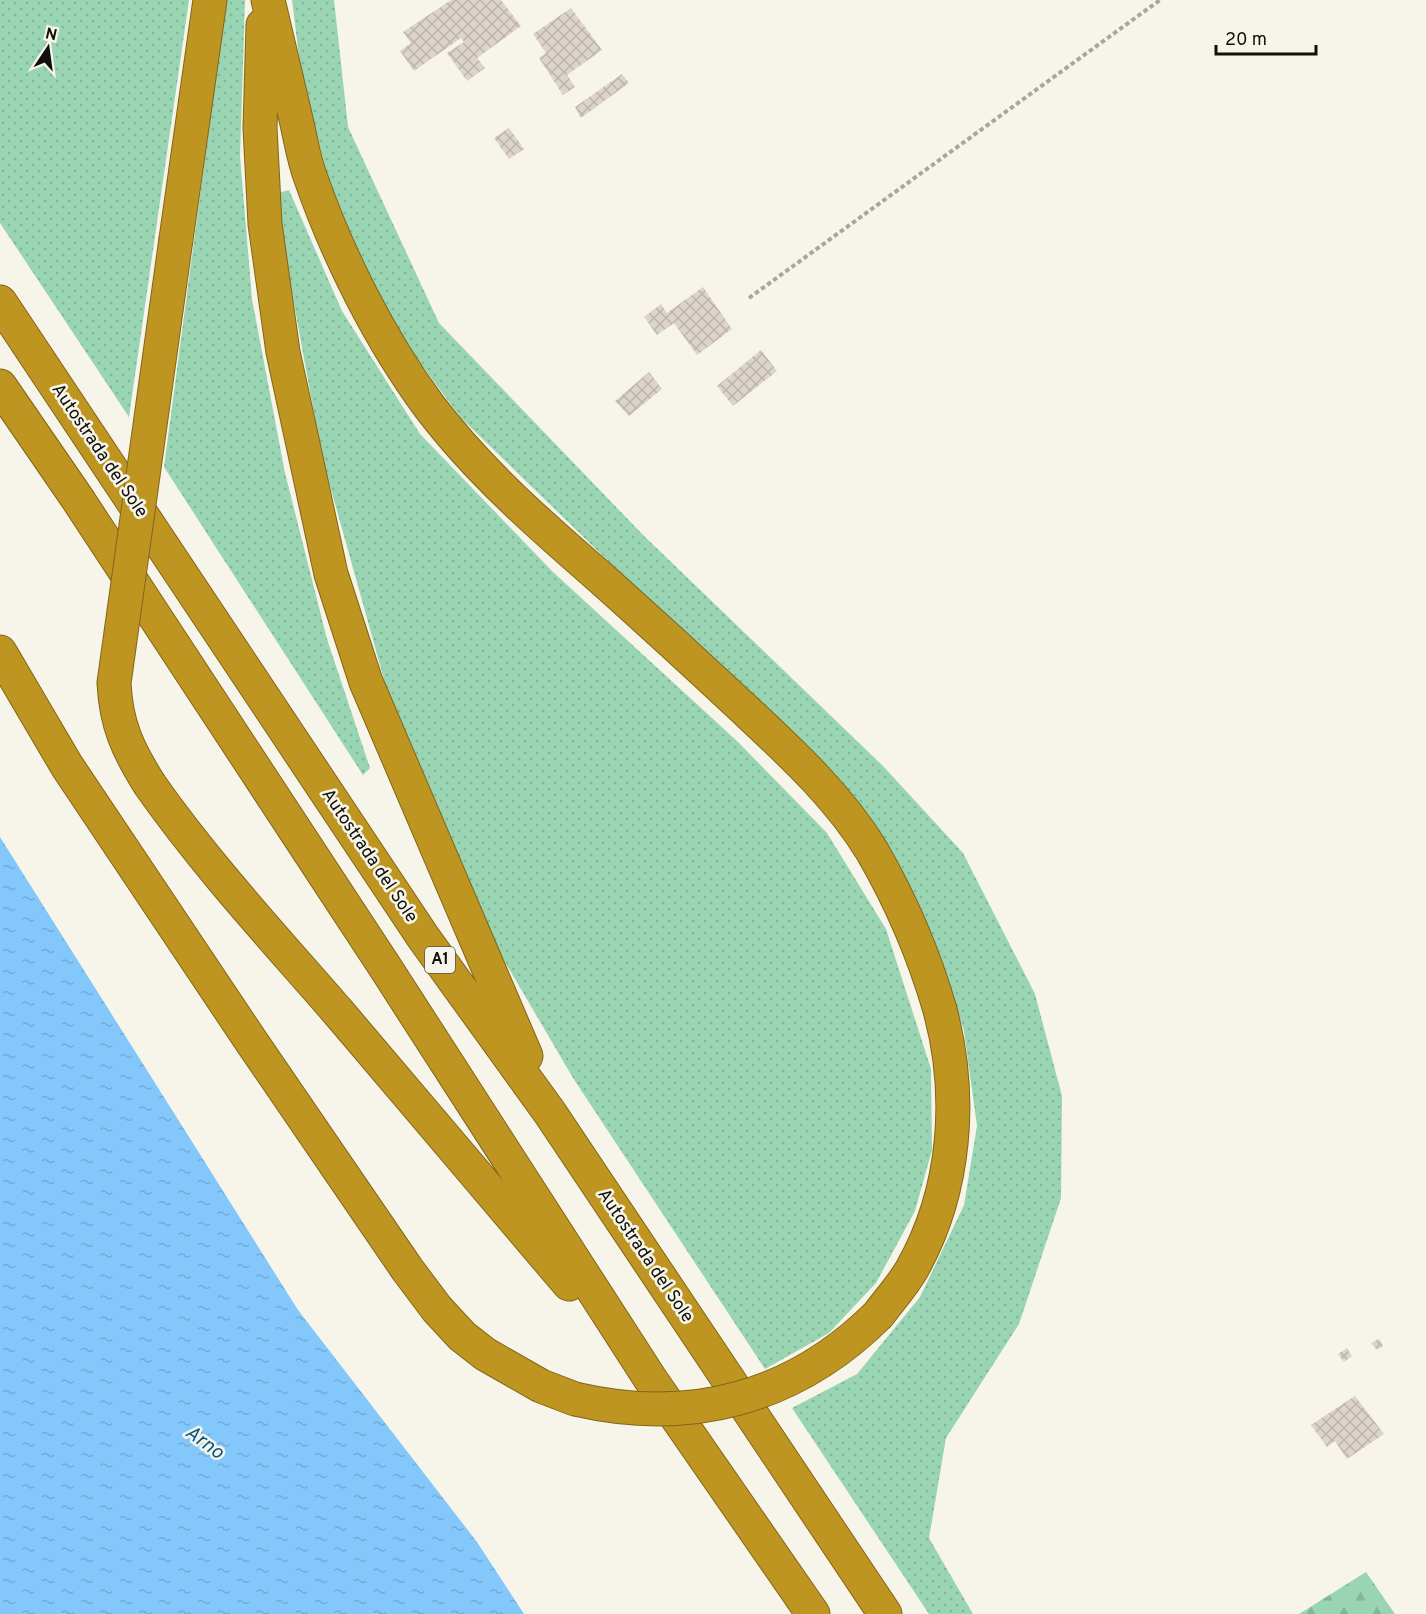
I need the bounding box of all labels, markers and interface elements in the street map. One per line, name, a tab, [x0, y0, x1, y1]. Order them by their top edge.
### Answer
north arrow	[18, 18, 78, 78]
scale bar	[1216, 18, 1316, 56]
text: N	[43, 24, 59, 46]
text: 20 m	[1225, 29, 1267, 52]
street label: Autostrada del Sole	[46, 380, 152, 522]
street label: Autostrada del Sole	[316, 785, 422, 927]
road number: A1	[425, 947, 455, 973]
street label: Autostrada del Sole	[592, 1185, 698, 1327]
water label: Arno	[179, 1420, 229, 1466]

